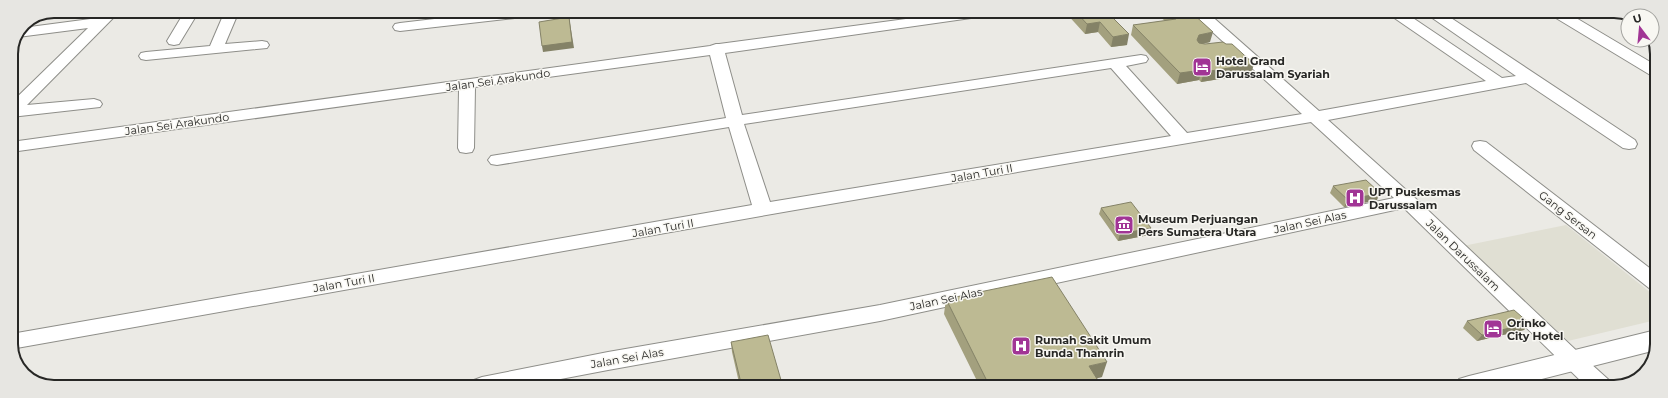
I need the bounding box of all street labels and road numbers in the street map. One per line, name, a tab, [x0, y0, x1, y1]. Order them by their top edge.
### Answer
street label: Jalan Sei Arakundo	[444, 66, 551, 94]
street label: Jalan Sei Arakundo	[123, 110, 230, 138]
street label: Jalan Turi II	[949, 161, 1014, 185]
street label: Gang Sersan	[1536, 188, 1600, 242]
street label: Jalan Sei Alas	[1272, 207, 1348, 237]
street label: Jalan Darussalam	[1422, 215, 1503, 294]
street label: Jalan Turi II	[630, 216, 695, 240]
street label: Jalan Turi II	[311, 271, 376, 295]
street label: Jalan Sei Alas	[908, 284, 984, 314]
street label: Jalan Sei Alas	[588, 345, 665, 371]

